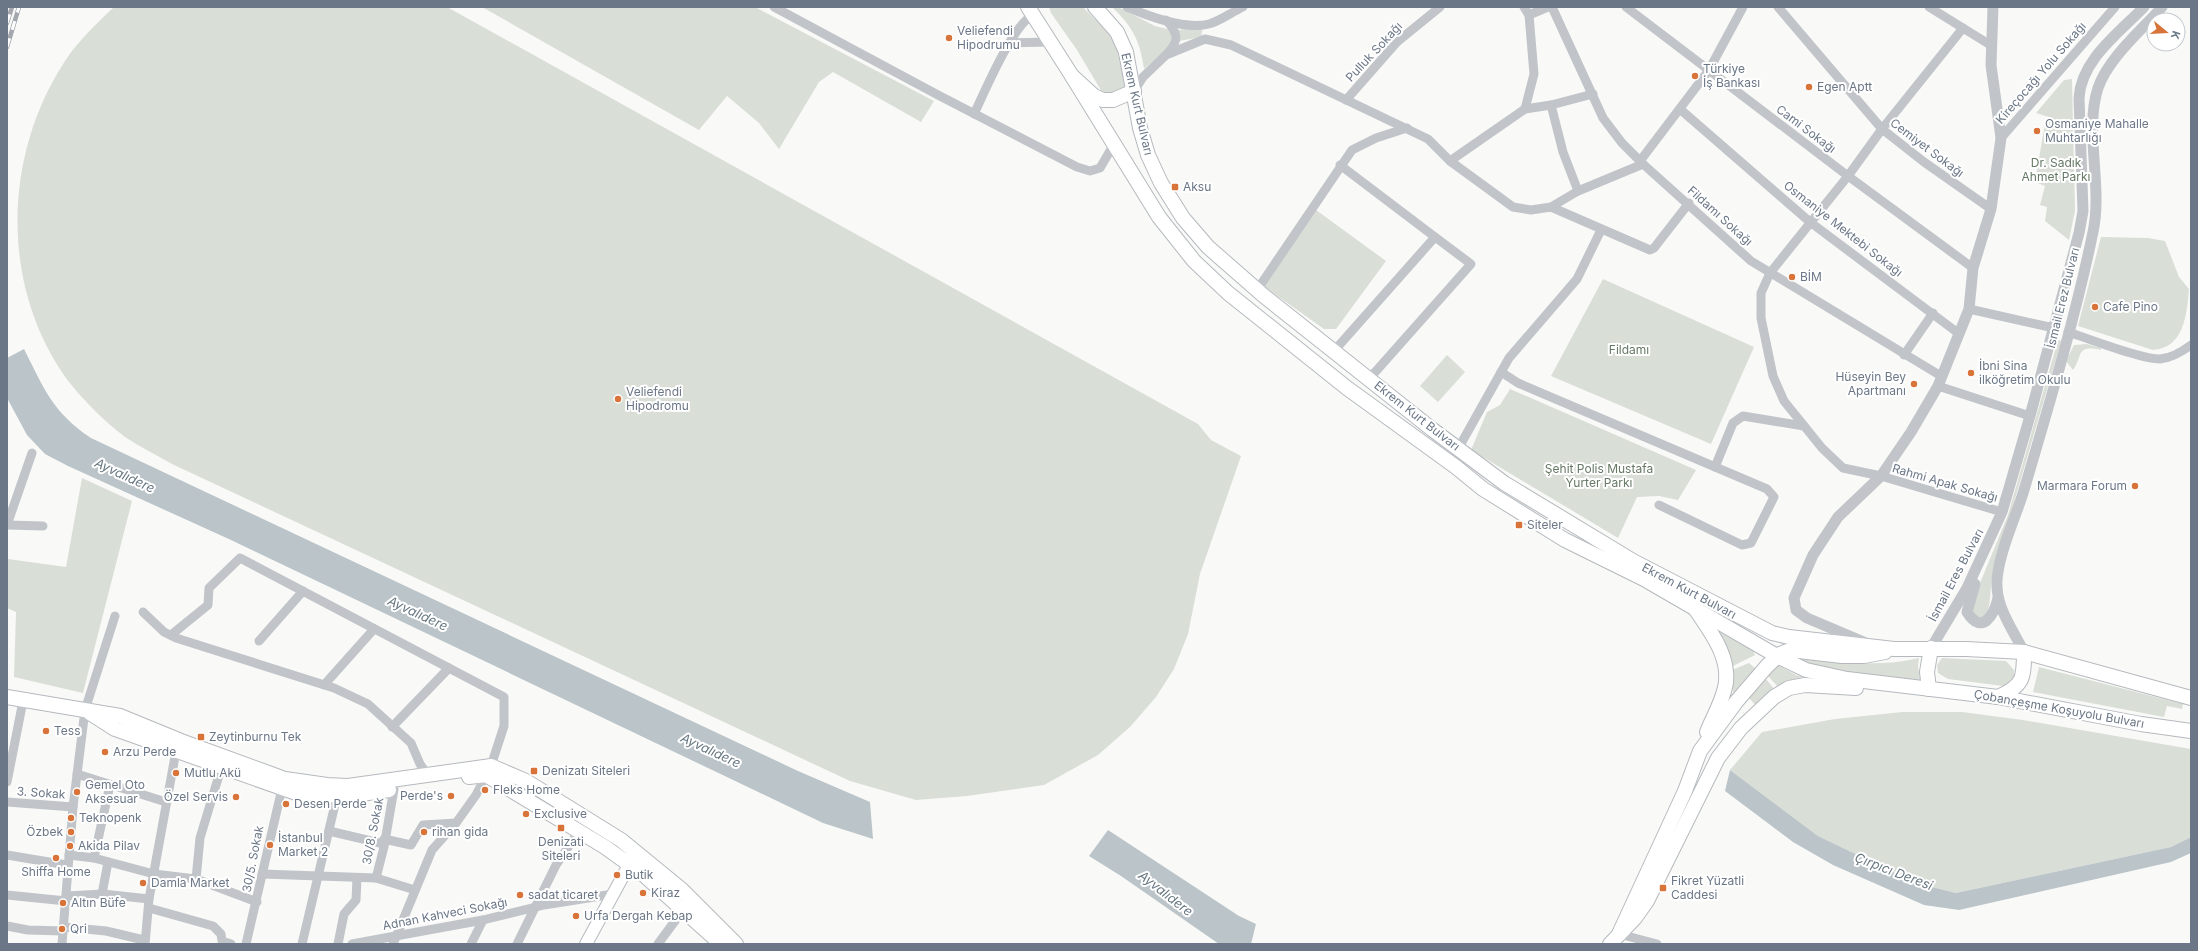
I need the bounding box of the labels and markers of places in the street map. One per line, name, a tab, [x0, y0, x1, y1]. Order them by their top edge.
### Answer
place label: Veliefendi Hipodrumu	[957, 23, 1020, 52]
marker: Veliefendi Hipodrumu	[944, 33, 954, 43]
place label: Türkiye İş Bankası	[1703, 61, 1760, 90]
marker: Türkiye İş Bankası	[1690, 71, 1700, 81]
place label: Egen Aptt	[1817, 79, 1872, 94]
marker: Egen Aptt	[1804, 82, 1814, 92]
place label: Osmaniye Mahalle Muhtarlığı	[2045, 116, 2149, 145]
marker: Osmaniye Mahalle Muhtarlığı	[2032, 126, 2042, 136]
place label: Aksu	[1183, 179, 1211, 194]
marker: Aksu	[1170, 182, 1180, 192]
place label: BİM	[1800, 269, 1822, 284]
marker: BİM	[1787, 272, 1797, 282]
place label: Cafe Pino	[2103, 299, 2158, 314]
marker: Cafe Pino	[2090, 302, 2100, 312]
place label: İbni Sina ilköğretim Okulu	[1979, 358, 2071, 387]
marker: İbni Sina ilköğretim Okulu	[1966, 368, 1976, 378]
place label: Hüseyin Bey Apartmanı	[1835, 369, 1906, 398]
marker: Hüseyin Bey Apartmanı	[1909, 379, 1919, 389]
place label: Veliefendi Hipodromu	[626, 384, 689, 413]
marker: Veliefendi Hipodromu	[613, 394, 623, 404]
place label: Marmara Forum	[2037, 478, 2127, 493]
marker: Marmara Forum	[2130, 481, 2140, 491]
place label: Siteler	[1527, 517, 1563, 532]
marker: Siteler	[1514, 520, 1524, 530]
place label: Tess	[54, 723, 80, 738]
marker: Tess	[41, 726, 51, 736]
place label: Zeytinburnu Tek	[209, 729, 302, 744]
marker: Zeytinburnu Tek	[196, 732, 206, 742]
place label: Arzu Perde	[113, 744, 176, 759]
marker: Arzu Perde	[100, 747, 110, 757]
place label: Denizatı Siteleri	[542, 763, 630, 778]
place label: Mutlu Akü	[184, 765, 241, 780]
marker: Denizatı Siteleri	[529, 766, 539, 776]
marker: Mutlu Akü	[171, 768, 181, 778]
place label: Gemel Oto Aksesuar	[85, 777, 145, 806]
place label: Fleks Home	[493, 782, 560, 797]
marker: Fleks Home	[480, 785, 490, 795]
marker: Gemel Oto Aksesuar	[72, 787, 82, 797]
place label: Perde's	[400, 788, 443, 803]
place label: Özel Servis	[164, 789, 228, 804]
marker: Perde's	[446, 791, 456, 801]
marker: Özel Servis	[231, 792, 241, 802]
place label: Desen Perde	[294, 796, 367, 811]
marker: Desen Perde	[281, 799, 291, 809]
place label: Exclusive	[534, 806, 587, 821]
marker: Exclusive	[521, 809, 531, 819]
place label: Teknopenk	[79, 810, 142, 825]
marker: Teknopenk	[66, 813, 76, 823]
marker: Denizati Siteleri	[556, 823, 566, 833]
place label: Özbek	[26, 824, 63, 839]
place label: rihan gida	[432, 824, 488, 839]
marker: Özbek	[66, 827, 76, 837]
marker: rihan gida	[419, 827, 429, 837]
place label: İstanbul Market 2	[278, 830, 328, 859]
place label: Denizati Siteleri	[538, 834, 584, 863]
place label: Akida Pilav	[78, 838, 140, 853]
marker: İstanbul Market 2	[265, 840, 275, 850]
marker: Akida Pilav	[65, 841, 75, 851]
marker: Shiffa Home	[51, 853, 61, 863]
place label: Shiffa Home	[21, 864, 91, 879]
place label: Butik	[625, 867, 654, 882]
marker: Butik	[612, 870, 622, 880]
place label: Fikret Yüzatli Caddesi	[1671, 873, 1744, 902]
place label: Damla Market	[151, 875, 230, 890]
marker: Damla Market	[138, 878, 148, 888]
marker: Fikret Yüzatli Caddesi	[1658, 883, 1668, 893]
place label: Kiraz	[651, 885, 680, 900]
place label: sadat ticaret	[528, 887, 598, 902]
marker: Kiraz	[638, 888, 648, 898]
marker: sadat ticaret	[515, 890, 525, 900]
place label: Altın Büfe	[71, 895, 126, 910]
marker: Altın Büfe	[58, 898, 68, 908]
place label: Urfa Dergah Kebap	[584, 908, 693, 923]
marker: Urfa Dergah Kebap	[571, 911, 581, 921]
place label: Qri	[70, 921, 87, 936]
marker: Qri	[57, 924, 67, 934]

